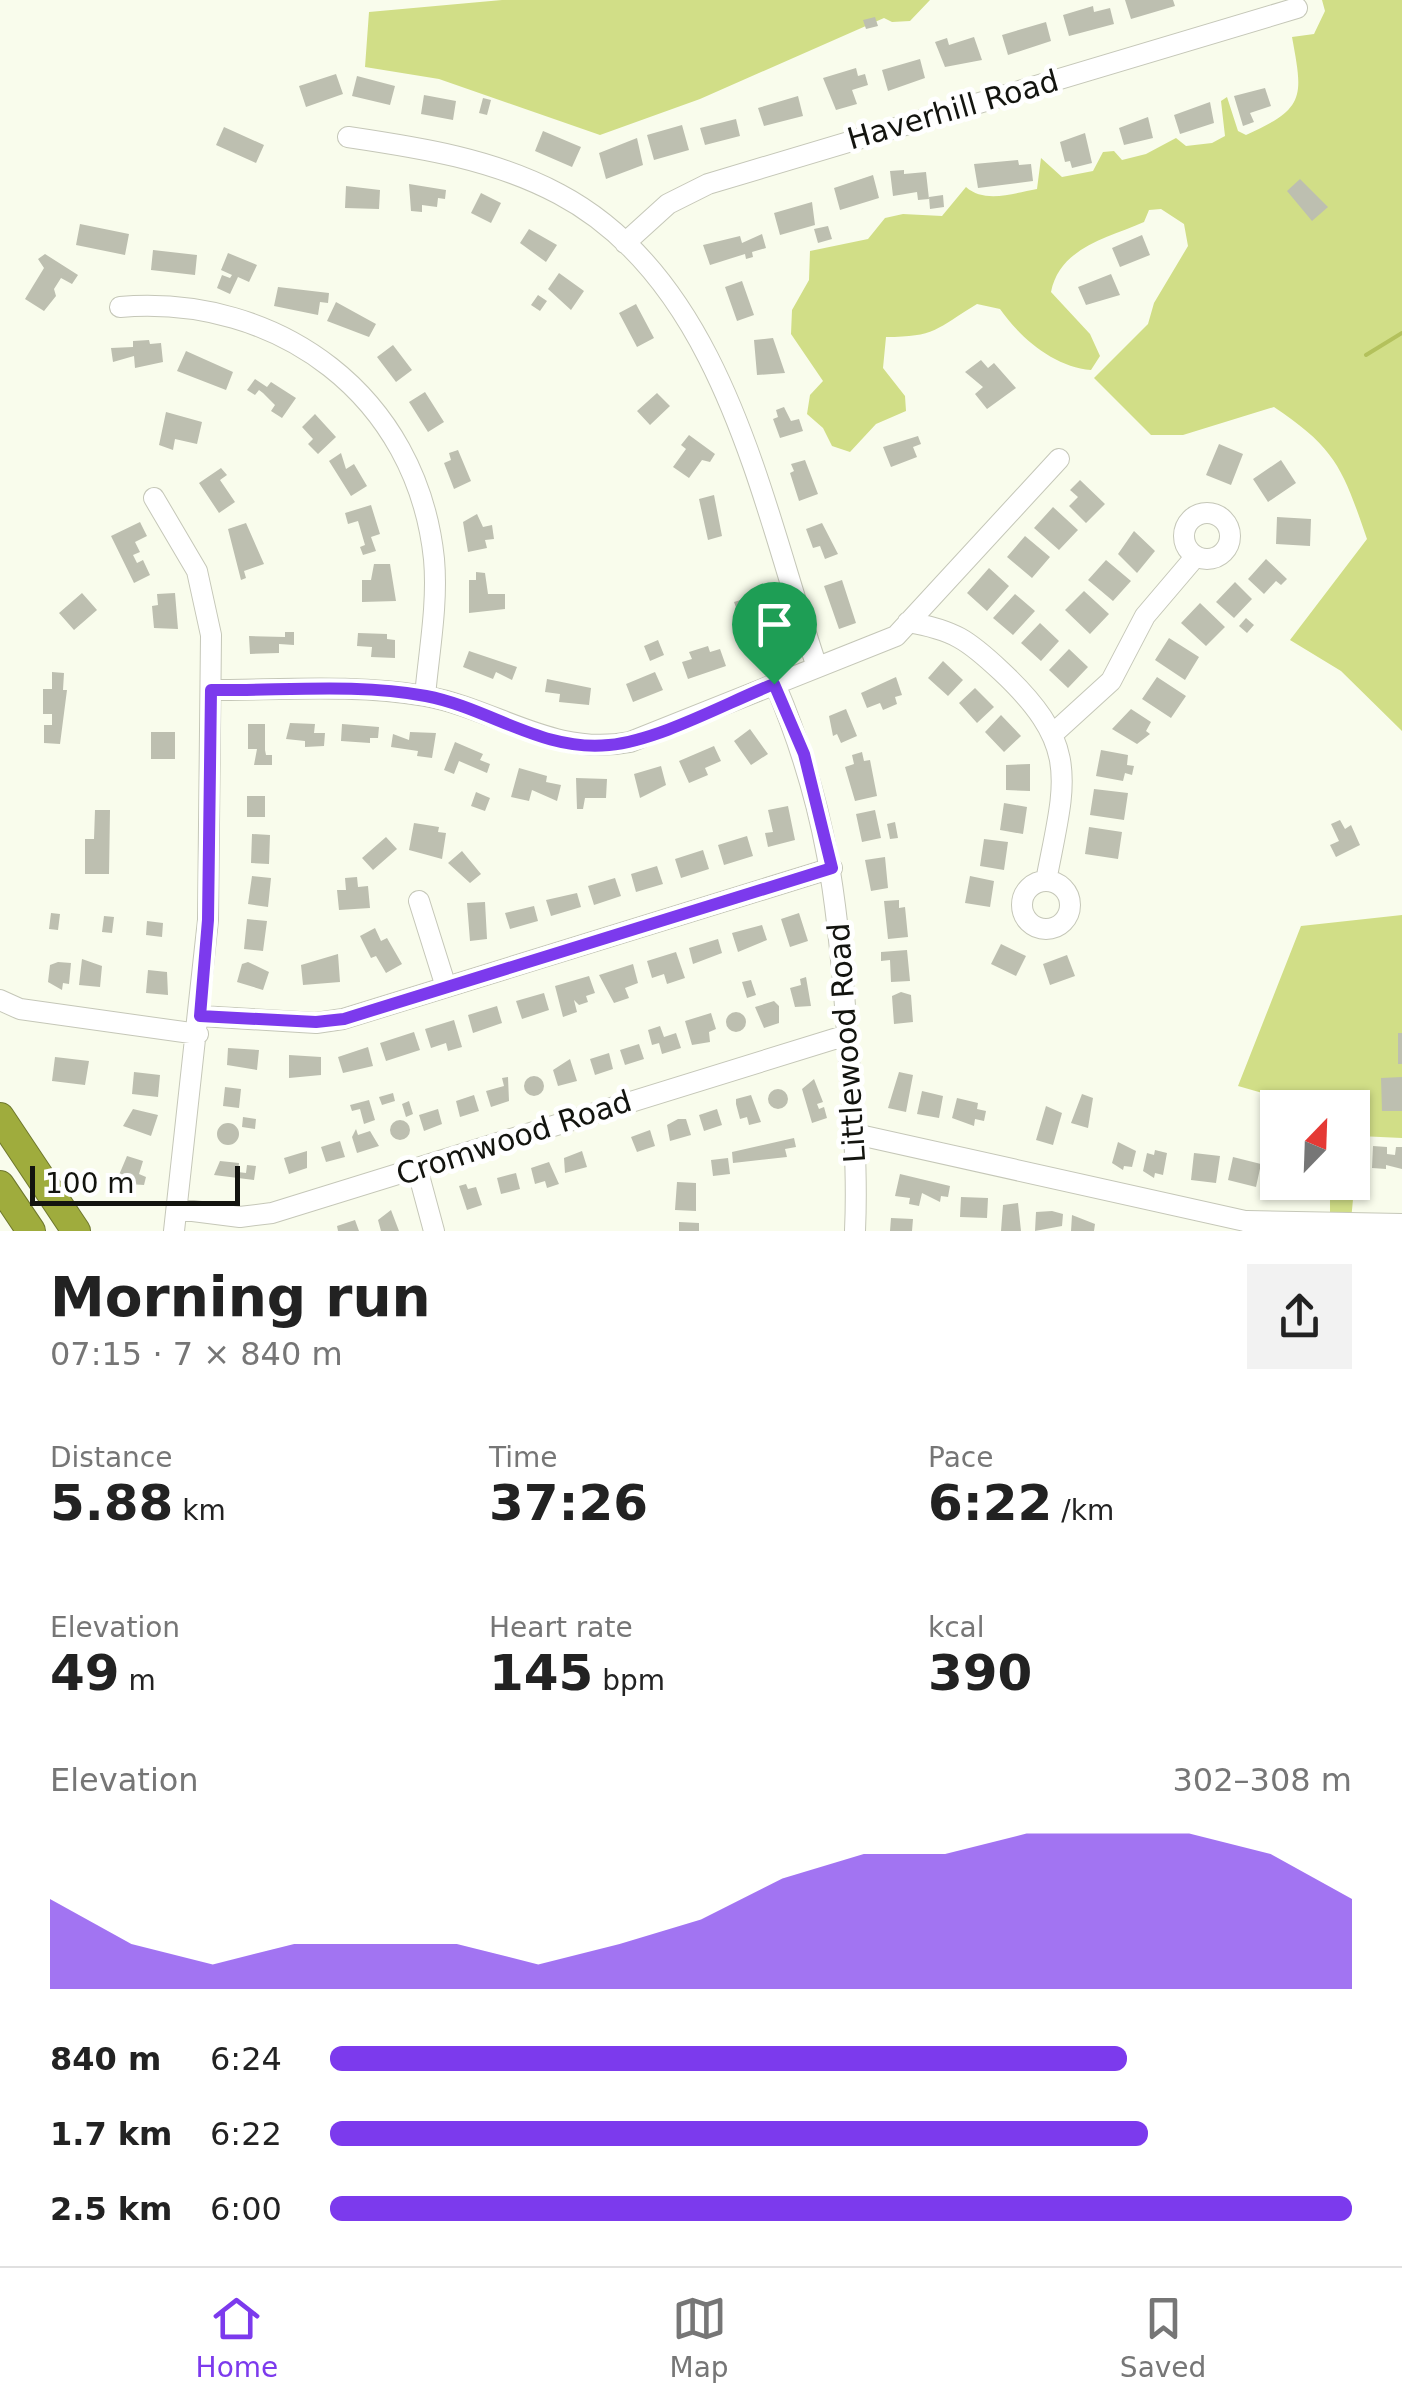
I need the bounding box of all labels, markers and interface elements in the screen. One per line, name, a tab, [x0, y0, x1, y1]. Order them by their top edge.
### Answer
street label: Haverhill Road	[843, 63, 1062, 156]
pin	[732, 582, 817, 685]
icon: arrive	[747, 597, 802, 652]
street label: Littlewood Road	[821, 922, 872, 1164]
street label: Cromwood Road	[392, 1083, 636, 1192]
north arrow	[1260, 1090, 1370, 1200]
map controls	[1260, 1090, 1370, 1200]
scale bar	[30, 1161, 240, 1206]
text: 100 m	[45, 1167, 135, 1200]
button: share	[1247, 1264, 1352, 1369]
text: Morning run	[50, 1265, 431, 1329]
text: 07:15 · 7 × 840 m	[50, 1335, 343, 1373]
text: Distance	[50, 1441, 172, 1474]
text: Time	[489, 1441, 558, 1474]
text: Pace	[928, 1441, 993, 1474]
text: 5.88	[50, 1474, 173, 1532]
text: 37:26	[489, 1474, 648, 1532]
text: 6:22	[928, 1474, 1052, 1532]
text: km	[173, 1494, 226, 1527]
text: /km	[1052, 1494, 1114, 1527]
text: Elevation	[50, 1611, 180, 1644]
text: Heart rate	[489, 1611, 633, 1644]
text: kcal	[928, 1611, 985, 1644]
text: 49	[50, 1644, 120, 1702]
text: 145	[489, 1644, 593, 1702]
text: 390	[928, 1644, 1032, 1702]
text: m	[120, 1664, 156, 1697]
text: bpm	[593, 1664, 665, 1697]
text: Elevation	[50, 1761, 199, 1799]
text: 302–308 m	[1173, 1761, 1352, 1799]
text: 840 m	[50, 2040, 161, 2078]
text: 6:24	[210, 2040, 282, 2078]
text: 1.7 km	[50, 2115, 172, 2153]
text: 6:22	[210, 2115, 282, 2153]
text: 2.5 km	[50, 2190, 172, 2228]
text: 6:00	[210, 2190, 282, 2228]
tab: Home	[196, 2291, 278, 2384]
tab: Map	[670, 2291, 729, 2384]
tab: Saved	[1120, 2291, 1206, 2384]

